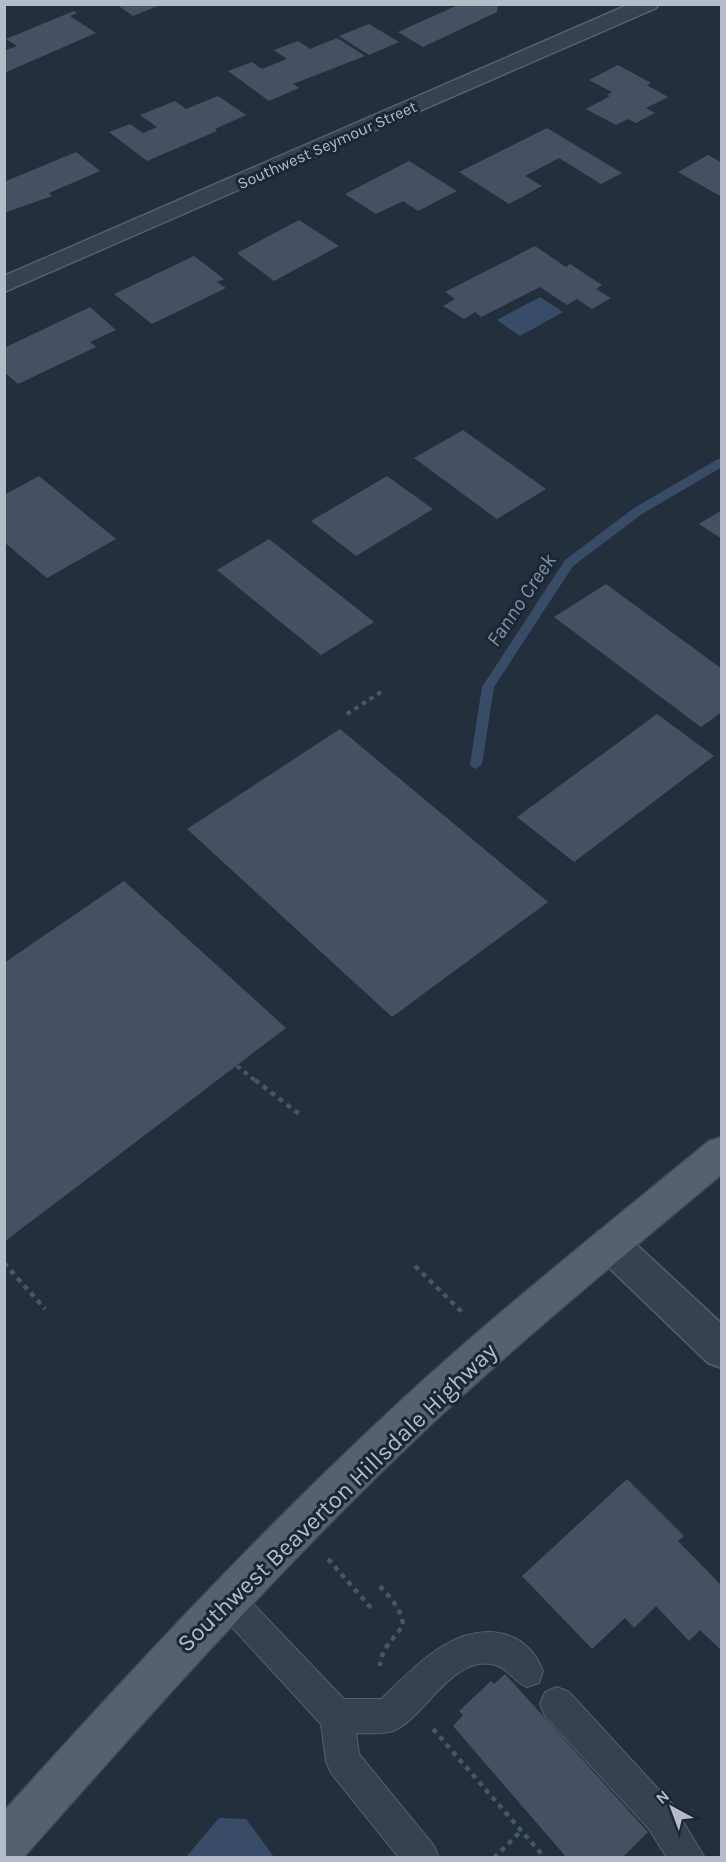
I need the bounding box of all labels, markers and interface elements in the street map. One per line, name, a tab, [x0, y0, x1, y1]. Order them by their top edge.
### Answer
street label: Southwest Seymour Street	[235, 97, 419, 193]
water label: Fanno Creek	[481, 549, 561, 651]
street label: Southwest Beaverton Hillsdale Highway	[172, 1337, 502, 1657]
north arrow	[642, 1778, 702, 1838]
text: N	[652, 1786, 673, 1808]

